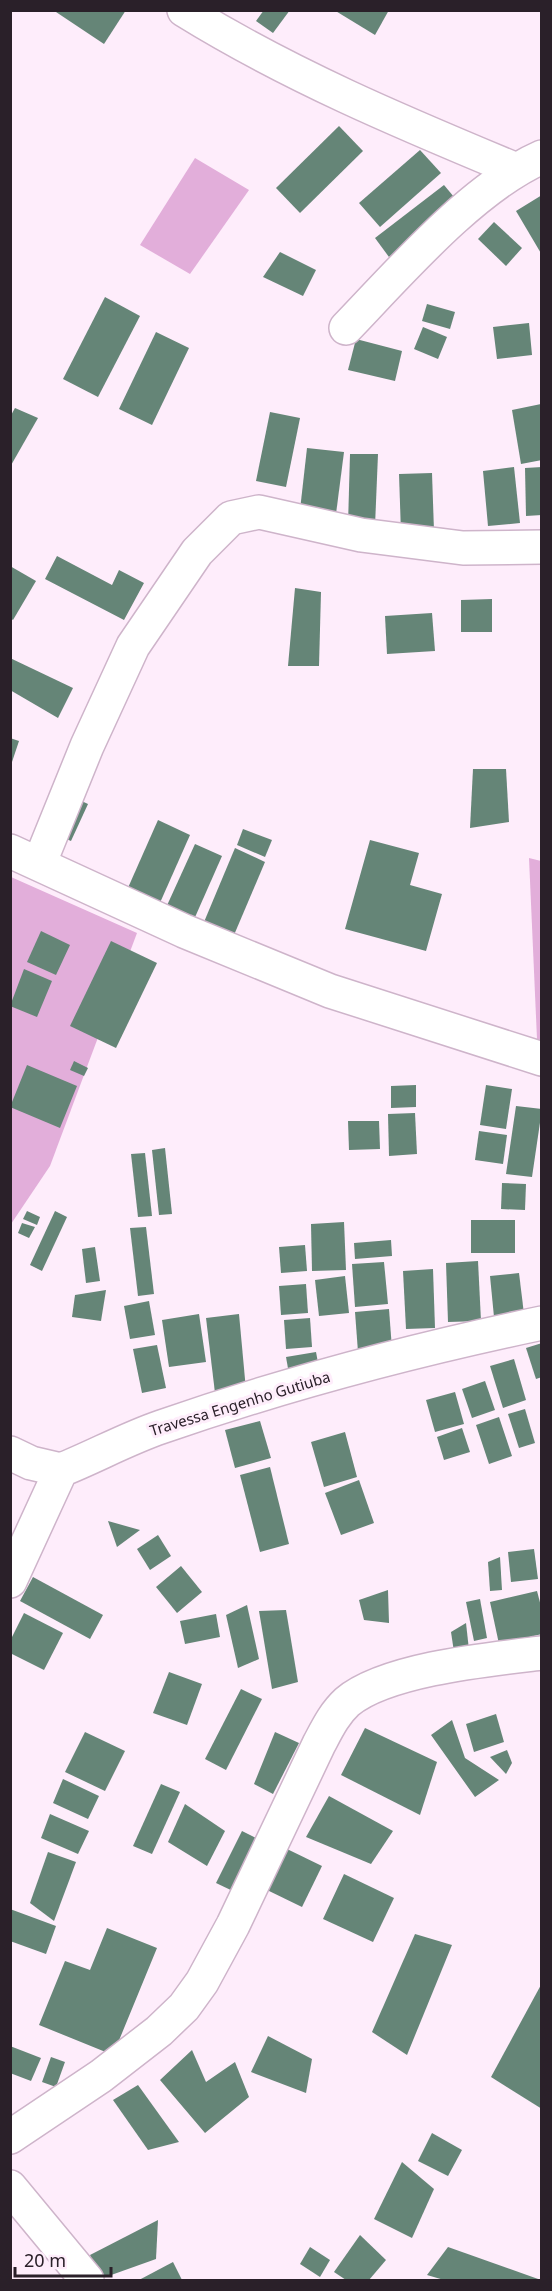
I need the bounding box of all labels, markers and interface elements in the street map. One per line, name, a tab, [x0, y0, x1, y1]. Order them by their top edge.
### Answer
street label: Travessa Engenho Gutiuba	[147, 1366, 332, 1440]
scale bar	[15, 2240, 111, 2278]
text: 20 m	[24, 2248, 66, 2272]

